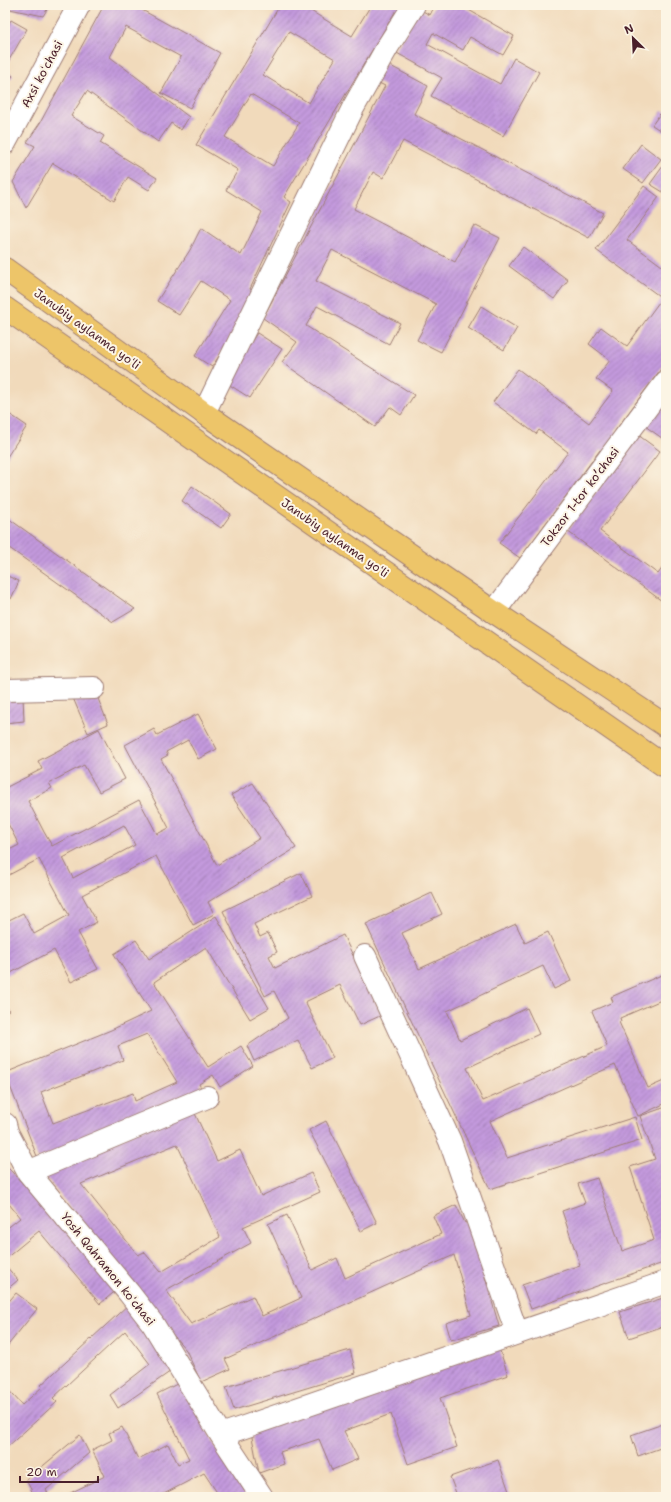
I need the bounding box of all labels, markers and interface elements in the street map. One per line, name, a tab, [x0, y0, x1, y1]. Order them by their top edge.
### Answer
north arrow	[613, 18, 653, 58]
text: N	[622, 21, 636, 38]
street label: Axsi koʻchasi	[18, 38, 66, 110]
street label: Janubiy aylanma yoʻli	[31, 285, 143, 373]
street label: Tokzor 1-tor koʼchasi	[537, 444, 623, 550]
street label: Janubiy aylanma yoʻli	[278, 495, 392, 581]
street label: Yosh Qahramon koʻchasi	[57, 1209, 159, 1329]
scale bar	[20, 1458, 98, 1484]
text: 20 m	[26, 1464, 57, 1480]

